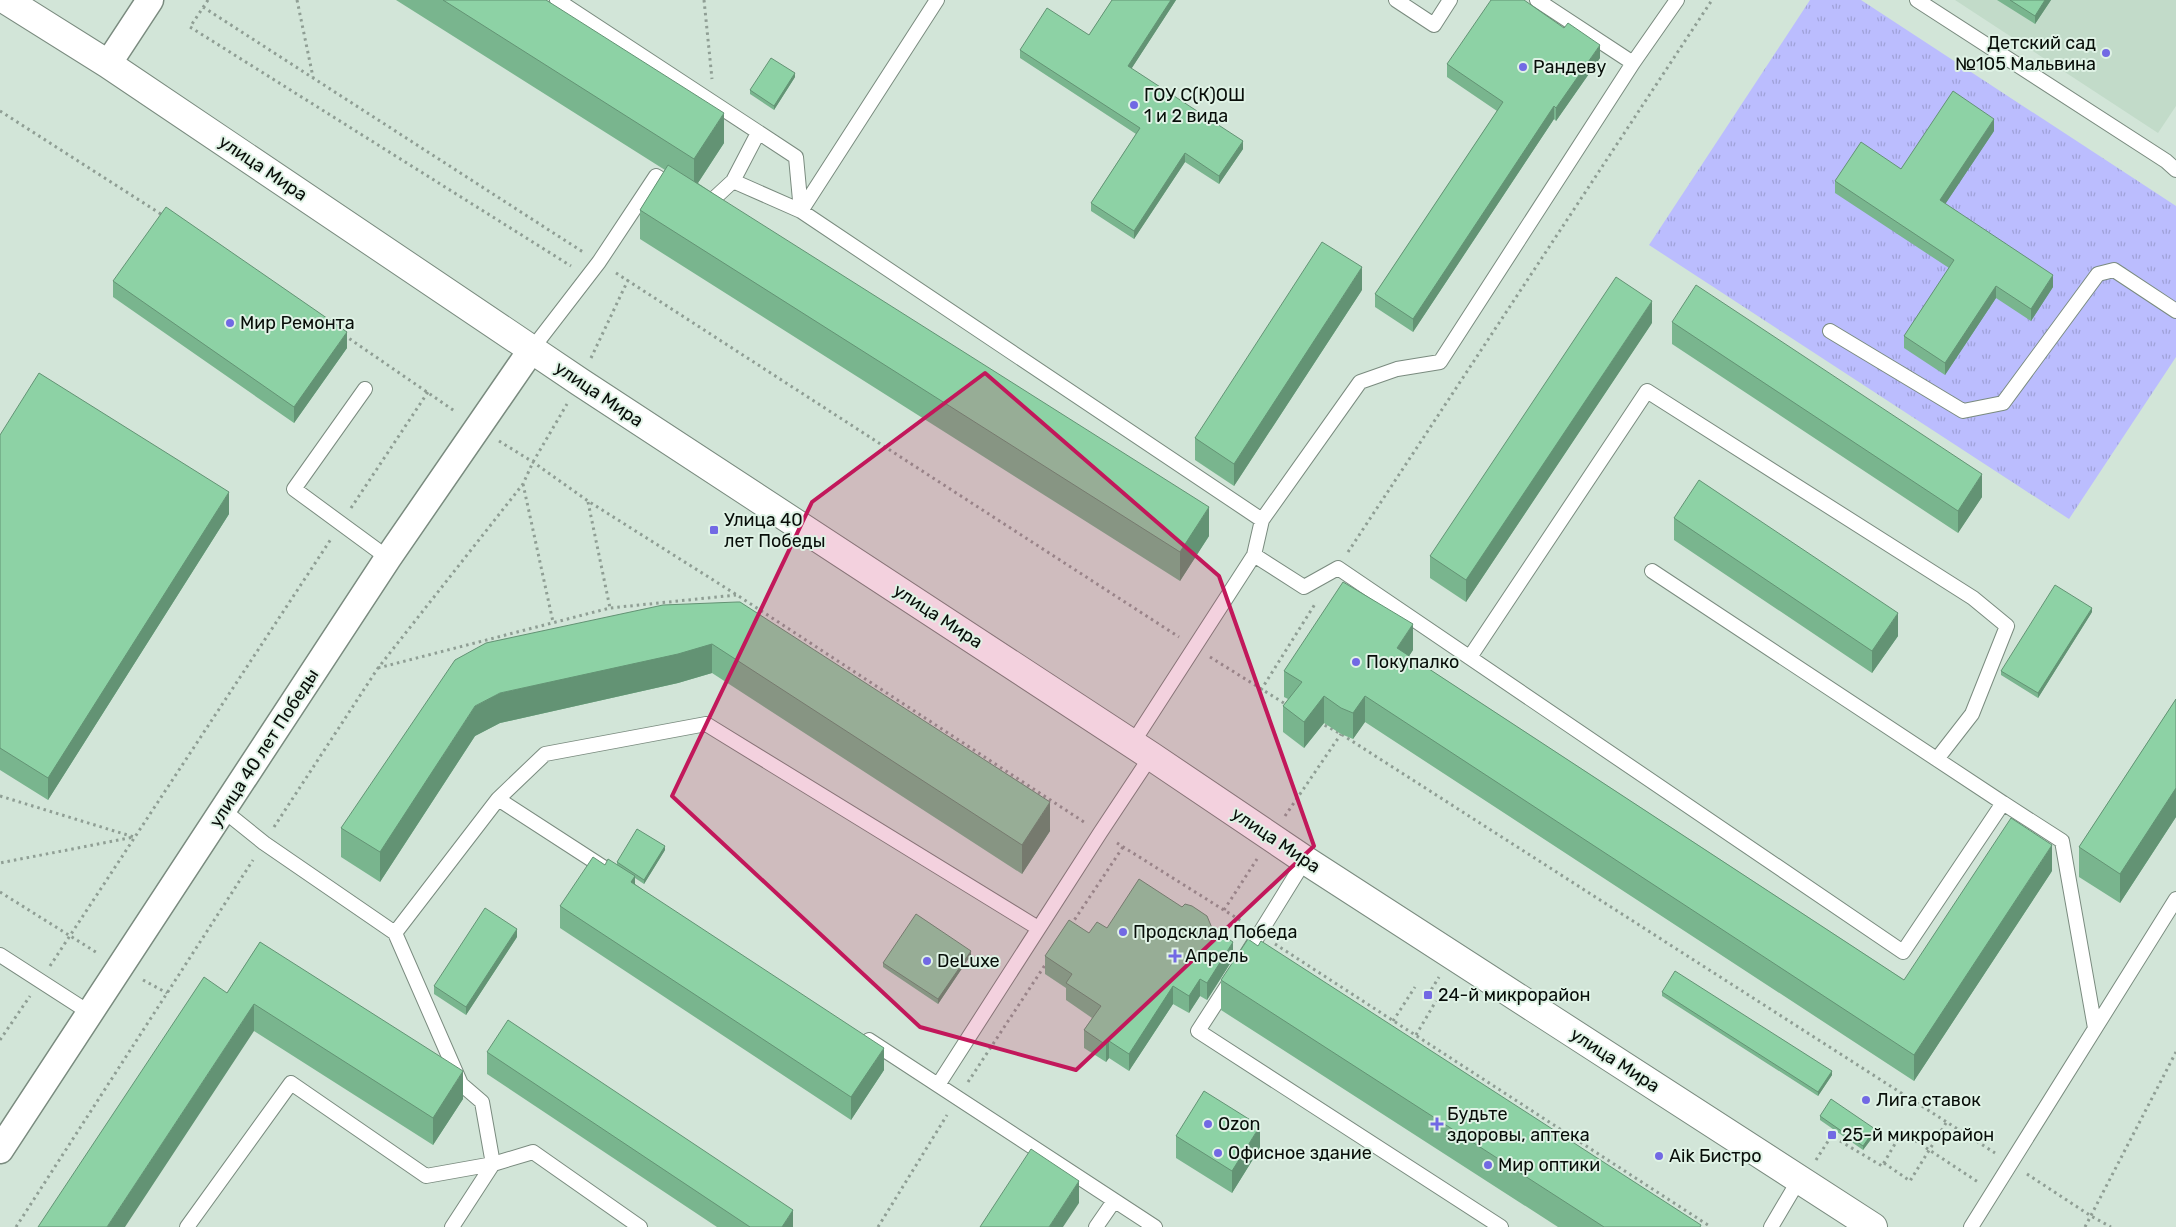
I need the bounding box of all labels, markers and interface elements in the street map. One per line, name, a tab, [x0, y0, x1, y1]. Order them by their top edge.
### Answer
place label: Детский сад №105 Мальвина	[1955, 32, 2096, 75]
marker: Детский сад №105 Мальвина	[2100, 47, 2112, 59]
place label: Рандеву	[1533, 56, 1606, 78]
marker: Рандеву	[1517, 61, 1529, 73]
place label: ГОУ С(К)ОШ 1 и 2 вида	[1144, 84, 1245, 127]
marker: ГОУ С(К)ОШ 1 и 2 вида	[1128, 99, 1140, 111]
street label: улица Мира	[215, 130, 311, 206]
place label: Мир Ремонта	[240, 312, 355, 334]
marker: Мир Ремонта	[224, 317, 236, 329]
street label: улица Мира	[551, 356, 647, 432]
place label: Улица 40 лет Победы	[724, 509, 825, 552]
marker: Улица 40 лет Победы	[708, 524, 720, 536]
street label: улица Мира	[889, 579, 987, 653]
place label: Покупалко	[1366, 651, 1459, 673]
marker: Покупалко	[1350, 656, 1362, 668]
street label: улица 40 лет Победы	[205, 665, 323, 831]
street label: улица Мира	[1228, 802, 1324, 878]
place label: Продсклад Победа	[1133, 921, 1297, 943]
marker: Продсклад Победа	[1117, 926, 1129, 938]
place label: Апрель	[1185, 945, 1248, 967]
place label: DeLuxe	[937, 950, 1000, 972]
marker: Апрель	[1169, 950, 1181, 962]
marker: DeLuxe	[921, 955, 933, 967]
place label: 24-й микрорайон	[1438, 984, 1591, 1006]
marker: 24-й микрорайон	[1422, 989, 1434, 1001]
street label: улица Мира	[1566, 1023, 1664, 1097]
place label: Лига ставок	[1876, 1089, 1981, 1111]
marker: Лига ставок	[1860, 1094, 1872, 1106]
place label: Будьте здоровы, аптека	[1447, 1103, 1590, 1146]
place label: Ozon	[1218, 1113, 1260, 1135]
marker: Ozon	[1202, 1118, 1214, 1130]
marker: Будьте здоровы, аптека	[1431, 1118, 1443, 1130]
place label: 25-й микрорайон	[1842, 1124, 1994, 1146]
marker: 25-й микрорайон	[1826, 1129, 1838, 1141]
place label: Офисное здание	[1228, 1142, 1372, 1164]
place label: Aik Бистро	[1669, 1145, 1762, 1167]
marker: Офисное здание	[1212, 1147, 1224, 1159]
marker: Aik Бистро	[1653, 1150, 1665, 1162]
place label: Мир оптики	[1498, 1154, 1600, 1176]
marker: Мир оптики	[1482, 1159, 1494, 1171]

